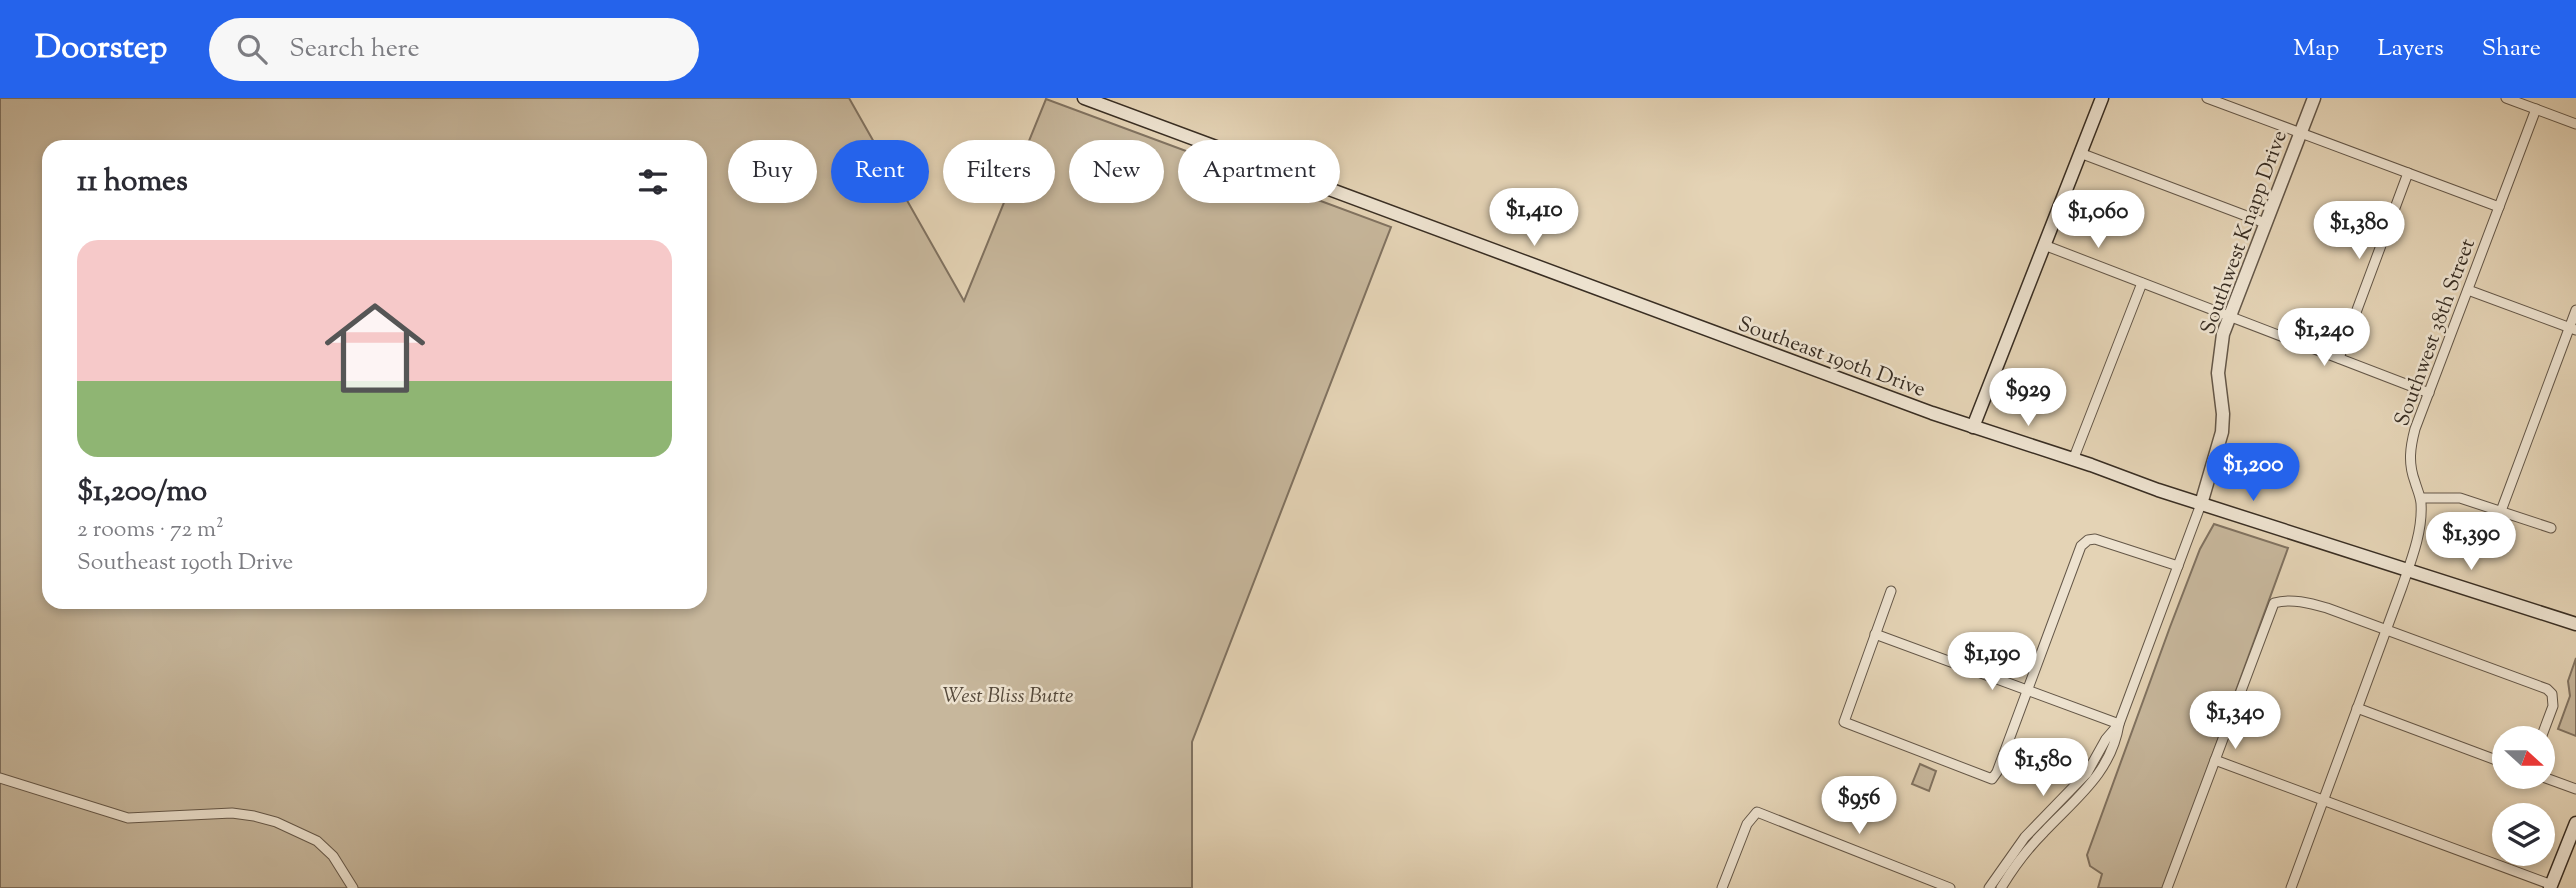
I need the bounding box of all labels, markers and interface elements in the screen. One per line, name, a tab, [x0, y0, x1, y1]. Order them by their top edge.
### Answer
search box	[209, 18, 699, 81]
text: Doorstep	[35, 25, 167, 73]
icon: search	[233, 30, 271, 68]
text: Search here	[289, 31, 420, 68]
text: Map	[2293, 32, 2339, 66]
text: Layers	[2377, 32, 2444, 66]
text: Share	[2482, 32, 2541, 66]
street label: Southwest Knapp Drive	[2194, 126, 2296, 339]
chip: Buy	[728, 140, 817, 203]
chip: Rent	[831, 140, 929, 203]
chip: Filters	[943, 140, 1055, 203]
chip: New	[1069, 140, 1164, 203]
chip: Apartment	[1178, 140, 1340, 203]
text: 11 homes	[77, 161, 188, 204]
icon: filters	[634, 163, 672, 201]
pin: $1,410	[1477, 188, 1591, 248]
pin: $1,060	[2041, 190, 2155, 250]
text: $1,410	[1505, 194, 1563, 227]
text: $1,060	[2068, 196, 2128, 229]
pin: $1,380	[2302, 202, 2416, 261]
text: $1,380	[2330, 207, 2388, 240]
street label: Southwest 38th Street	[2388, 235, 2484, 431]
icon: home	[312, 285, 438, 411]
pin: $1,240	[2267, 308, 2381, 368]
street label: Southeast 190th Drive	[1733, 310, 1929, 406]
text: $1,240	[2294, 314, 2354, 347]
pin: $929	[1987, 368, 2069, 428]
text: $929	[2005, 374, 2051, 407]
pin: $1,200	[2196, 444, 2310, 503]
text: $1,200	[2223, 449, 2283, 482]
text: $1,200/mo	[77, 471, 207, 514]
pin: $1,390	[2414, 512, 2528, 572]
text: 2 rooms · 72 m²	[77, 514, 224, 547]
text: $1,390	[2442, 518, 2500, 551]
text: Southeast 190th Drive	[77, 547, 293, 580]
pin: $1,190	[1935, 632, 2049, 692]
text: $1,190	[1964, 638, 2020, 671]
park label: West Bliss Butte	[943, 682, 1073, 712]
pin: $1,340	[2178, 692, 2292, 751]
text: $1,340	[2206, 697, 2264, 730]
north arrow	[2492, 726, 2555, 789]
map controls	[2492, 726, 2555, 866]
pin: $1,580	[1986, 738, 2100, 798]
text: $1,580	[2014, 744, 2072, 777]
pin: $956	[1818, 776, 1900, 836]
text: $956	[1838, 782, 1880, 815]
button: layers	[2492, 803, 2555, 866]

